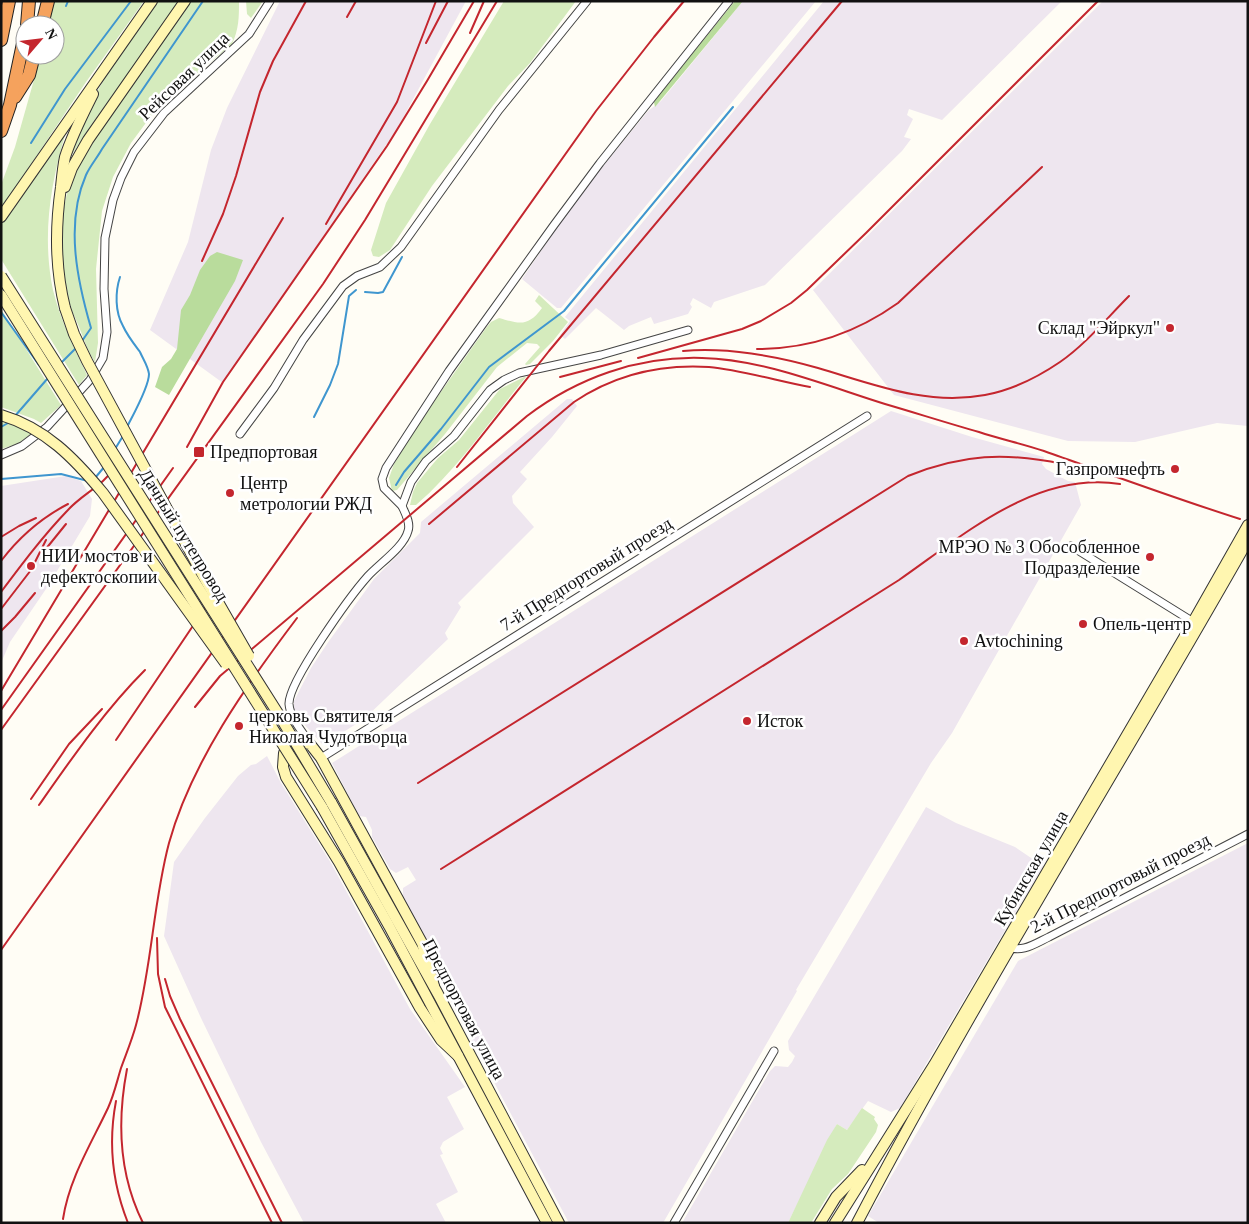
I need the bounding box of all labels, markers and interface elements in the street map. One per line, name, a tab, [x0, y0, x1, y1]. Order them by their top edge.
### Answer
north arrow	[15, 15, 65, 65]
text: N	[42, 26, 60, 42]
street label: Рейсовая улица	[135, 28, 233, 124]
place label: Склад "Эйркул"	[1038, 318, 1160, 338]
marker: Склад "Эйркул"	[1164, 322, 1176, 334]
place label: Предпортовая	[210, 442, 317, 462]
marker: Предпортовая	[192, 445, 206, 459]
place label: Газпромнефть	[1056, 459, 1165, 479]
marker: Газпромнефть	[1169, 463, 1181, 475]
street label: Дачный путепровод	[135, 465, 233, 605]
place label: Центр метрологии РЖД	[240, 473, 372, 514]
marker: Центр метрологии РЖД	[224, 487, 236, 499]
street label: 7-й Предпортовый проезд	[496, 513, 676, 635]
place label: МРЭО № 3 Обособленное Подразделение	[938, 537, 1140, 578]
place label: НИИ мостов и дефектоскопии	[41, 546, 158, 587]
marker: МРЭО № 3 Обособленное Подразделение	[1144, 551, 1156, 563]
marker: НИИ мостов и дефектоскопии	[25, 560, 37, 572]
place label: Опель-центр	[1093, 614, 1191, 634]
marker: Опель-центр	[1077, 618, 1089, 630]
place label: Avtochining	[974, 631, 1063, 651]
marker: Avtochining	[958, 635, 970, 647]
place label: церковь Святителя Николая Чудотворца	[249, 706, 407, 747]
place label: Исток	[757, 711, 804, 731]
marker: Исток	[741, 715, 753, 727]
marker: церковь Святителя Николая Чудотворца	[233, 720, 245, 732]
street label: Кубинская улица	[990, 807, 1072, 929]
street label: 2-й Предпортовый проезд	[1027, 829, 1213, 937]
street label: Предпортовая улица	[418, 935, 510, 1083]

